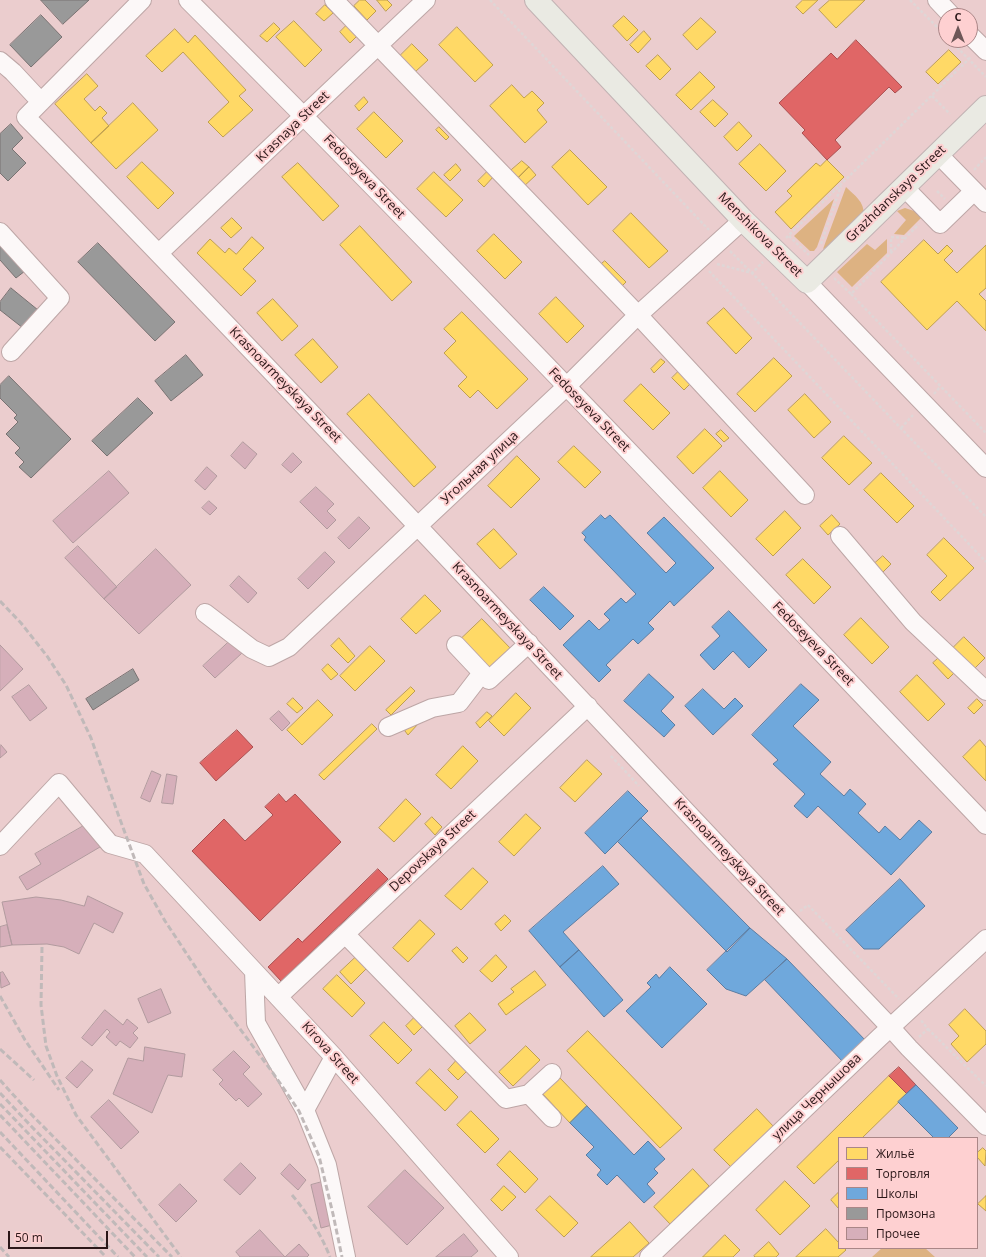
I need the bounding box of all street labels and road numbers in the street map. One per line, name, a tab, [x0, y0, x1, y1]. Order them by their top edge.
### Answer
street label: Krasnaya Street	[253, 88, 333, 166]
street label: Fedoseyeva Street	[320, 132, 408, 222]
street label: Grazhdanskaya Street	[843, 142, 949, 246]
street label: Menshikova Street	[715, 190, 805, 280]
street label: Krasnoarmeyskaya Street	[226, 324, 344, 446]
street label: Fedoseyeva Street	[545, 365, 633, 455]
street label: Угольная улица	[438, 428, 522, 508]
street label: Krasnoarmeyskaya Street	[449, 559, 565, 683]
street label: Fedoseyeva Street	[769, 599, 857, 689]
street label: Krasnoarmeyskaya Street	[671, 795, 787, 919]
street label: Depovskaya Street	[386, 807, 480, 895]
street label: Kirova Street	[298, 1019, 362, 1087]
street label: улица Чернышова	[769, 1051, 865, 1143]

